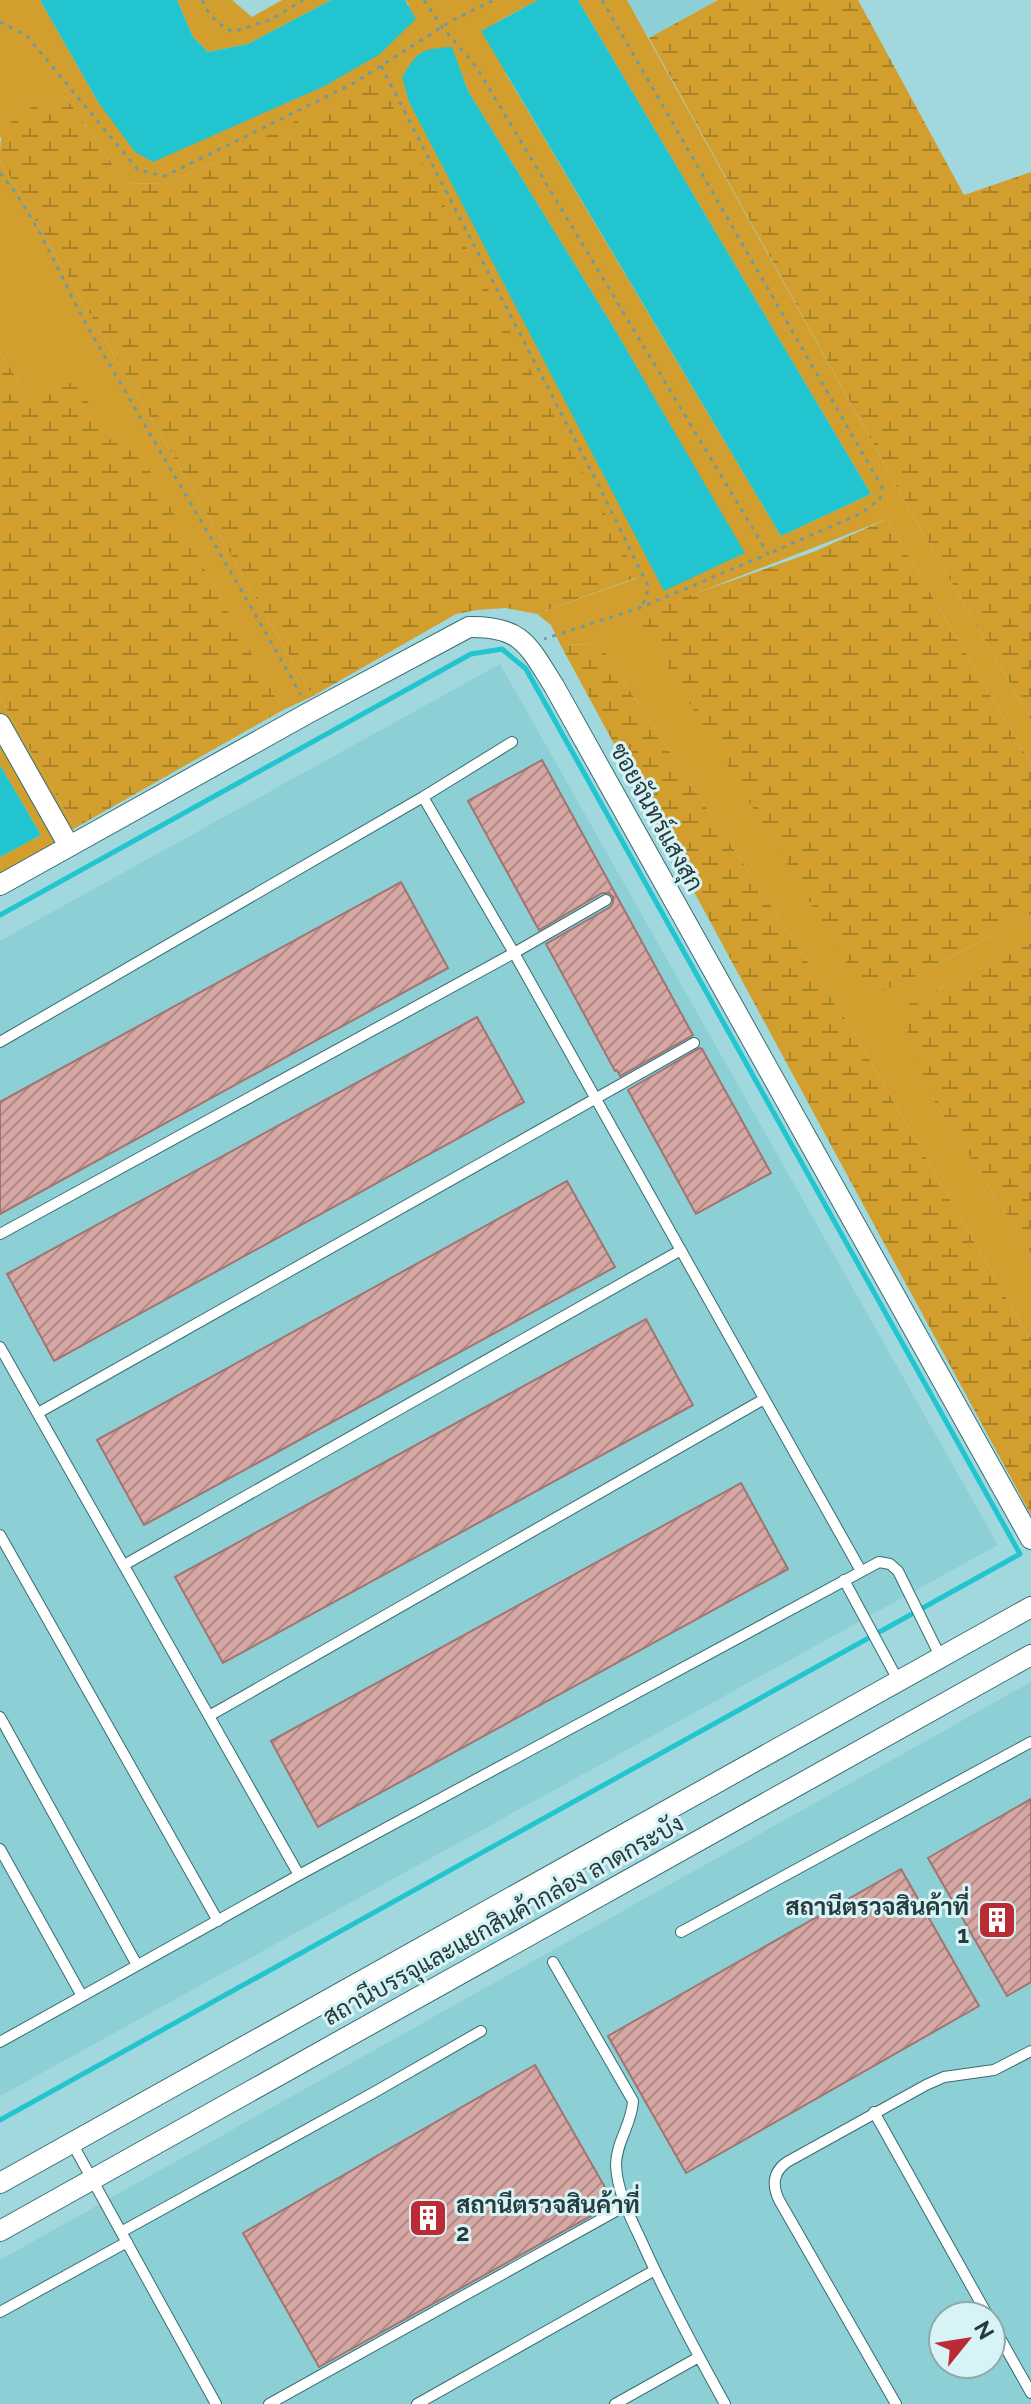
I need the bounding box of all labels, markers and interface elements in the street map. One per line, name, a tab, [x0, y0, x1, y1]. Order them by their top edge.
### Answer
street label: ซอยจันทร์แสงสุก	[603, 737, 711, 897]
street label: สถานีบรรจุและแยกสินค้ากล่อง ลาดกระบัง	[318, 1809, 689, 2033]
place label: สถานีตรวจสินค้าที่ 1	[785, 1886, 969, 1949]
building icon: สถานีตรวจสินค้าที่ 1	[976, 1899, 1018, 1941]
place label: สถานีตรวจสินค้าที่ 2	[456, 2184, 640, 2247]
building icon: สถานีตรวจสินค้าที่ 2	[407, 2197, 449, 2239]
north arrow	[927, 2300, 1007, 2380]
text: N	[969, 2316, 1000, 2344]

